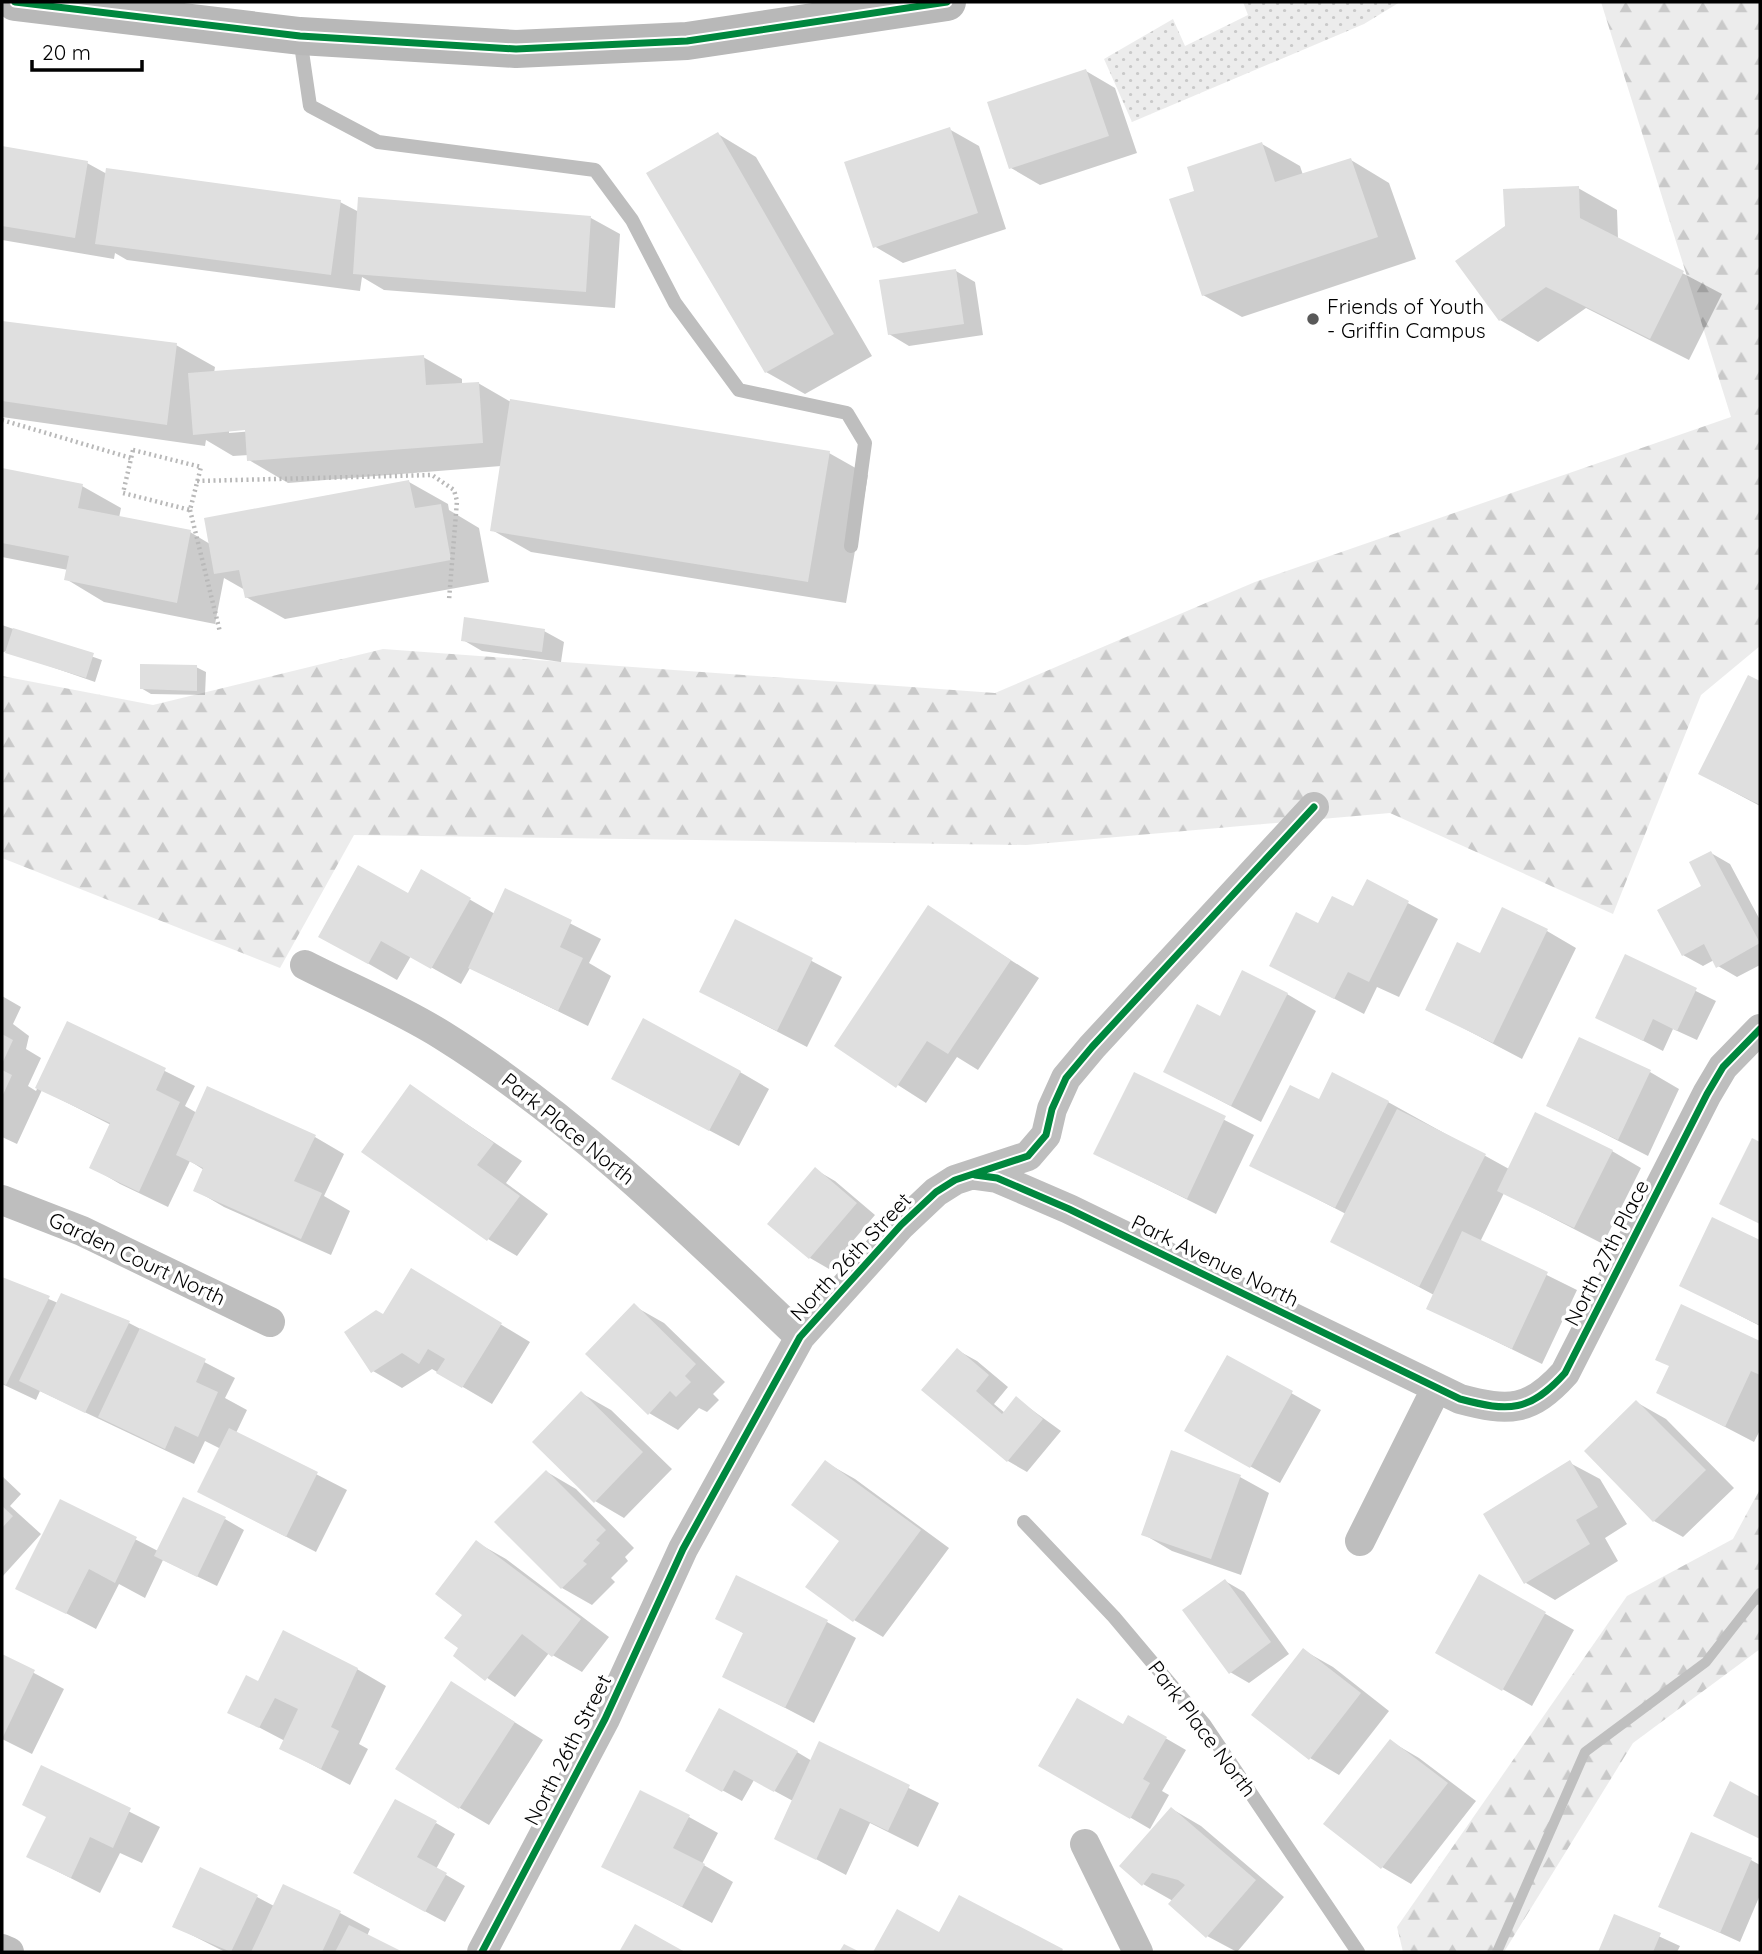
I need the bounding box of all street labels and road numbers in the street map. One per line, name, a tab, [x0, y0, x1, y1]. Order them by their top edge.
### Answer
street label: Park Place North	[497, 1067, 640, 1190]
street label: North 27th Place	[1558, 1175, 1654, 1330]
street label: North 26th Street	[784, 1187, 916, 1326]
street label: Garden Court North	[45, 1206, 230, 1310]
street label: Park Avenue North	[1128, 1208, 1303, 1312]
street label: Park Place North	[1143, 1655, 1262, 1802]
street label: North 26th Street	[518, 1670, 616, 1829]

